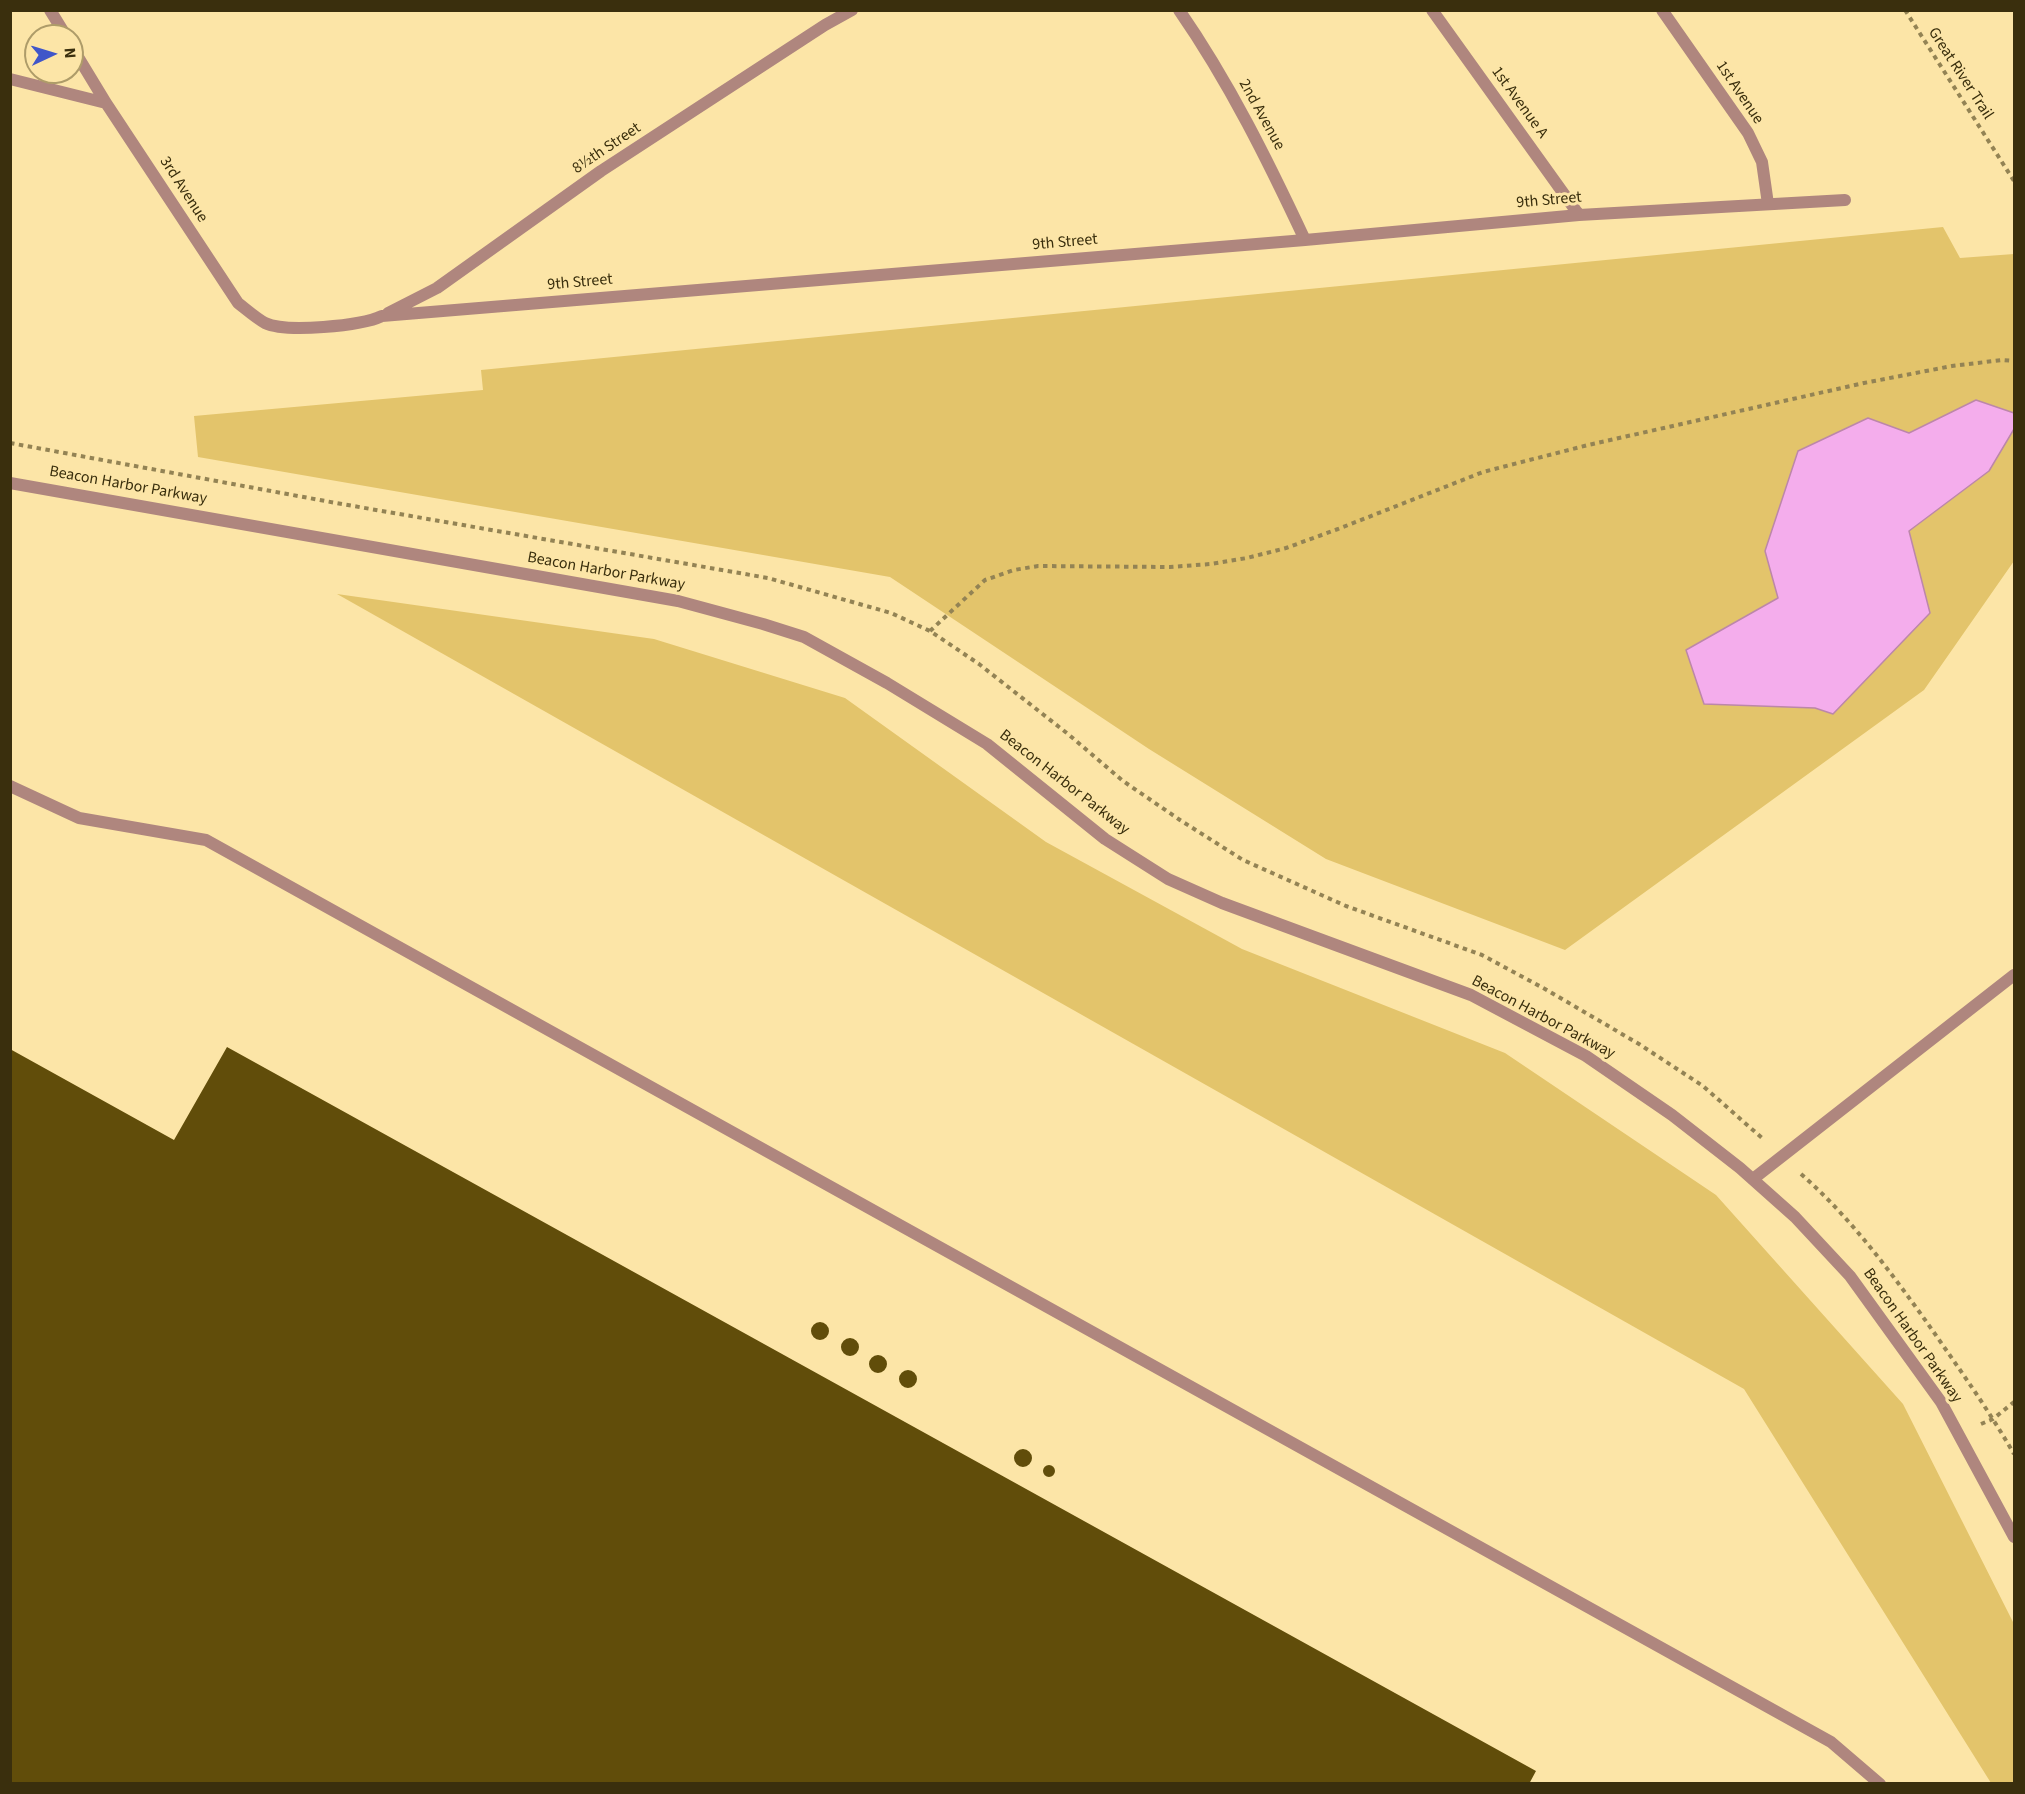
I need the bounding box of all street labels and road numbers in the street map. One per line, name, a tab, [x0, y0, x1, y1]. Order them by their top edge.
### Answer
street label: Great River Trail	[1923, 24, 1997, 124]
street label: 1st Avenue	[1711, 58, 1767, 128]
street label: 1st Avenue A	[1487, 63, 1551, 143]
street label: 2nd Avenue	[1234, 76, 1288, 154]
street label: 8½th Street	[569, 119, 645, 179]
street label: 3rd Avenue	[155, 153, 211, 227]
street label: 9th Street	[1516, 189, 1582, 213]
street label: 9th Street	[1032, 231, 1098, 255]
street label: 9th Street	[547, 271, 613, 295]
street label: Beacon Harbor Parkway	[48, 463, 208, 509]
street label: Beacon Harbor Parkway	[526, 549, 686, 595]
street label: Beacon Harbor Parkway	[995, 726, 1133, 840]
street label: Beacon Harbor Parkway	[1468, 972, 1618, 1064]
street label: Beacon Harbor Parkway	[1858, 1265, 1966, 1407]

